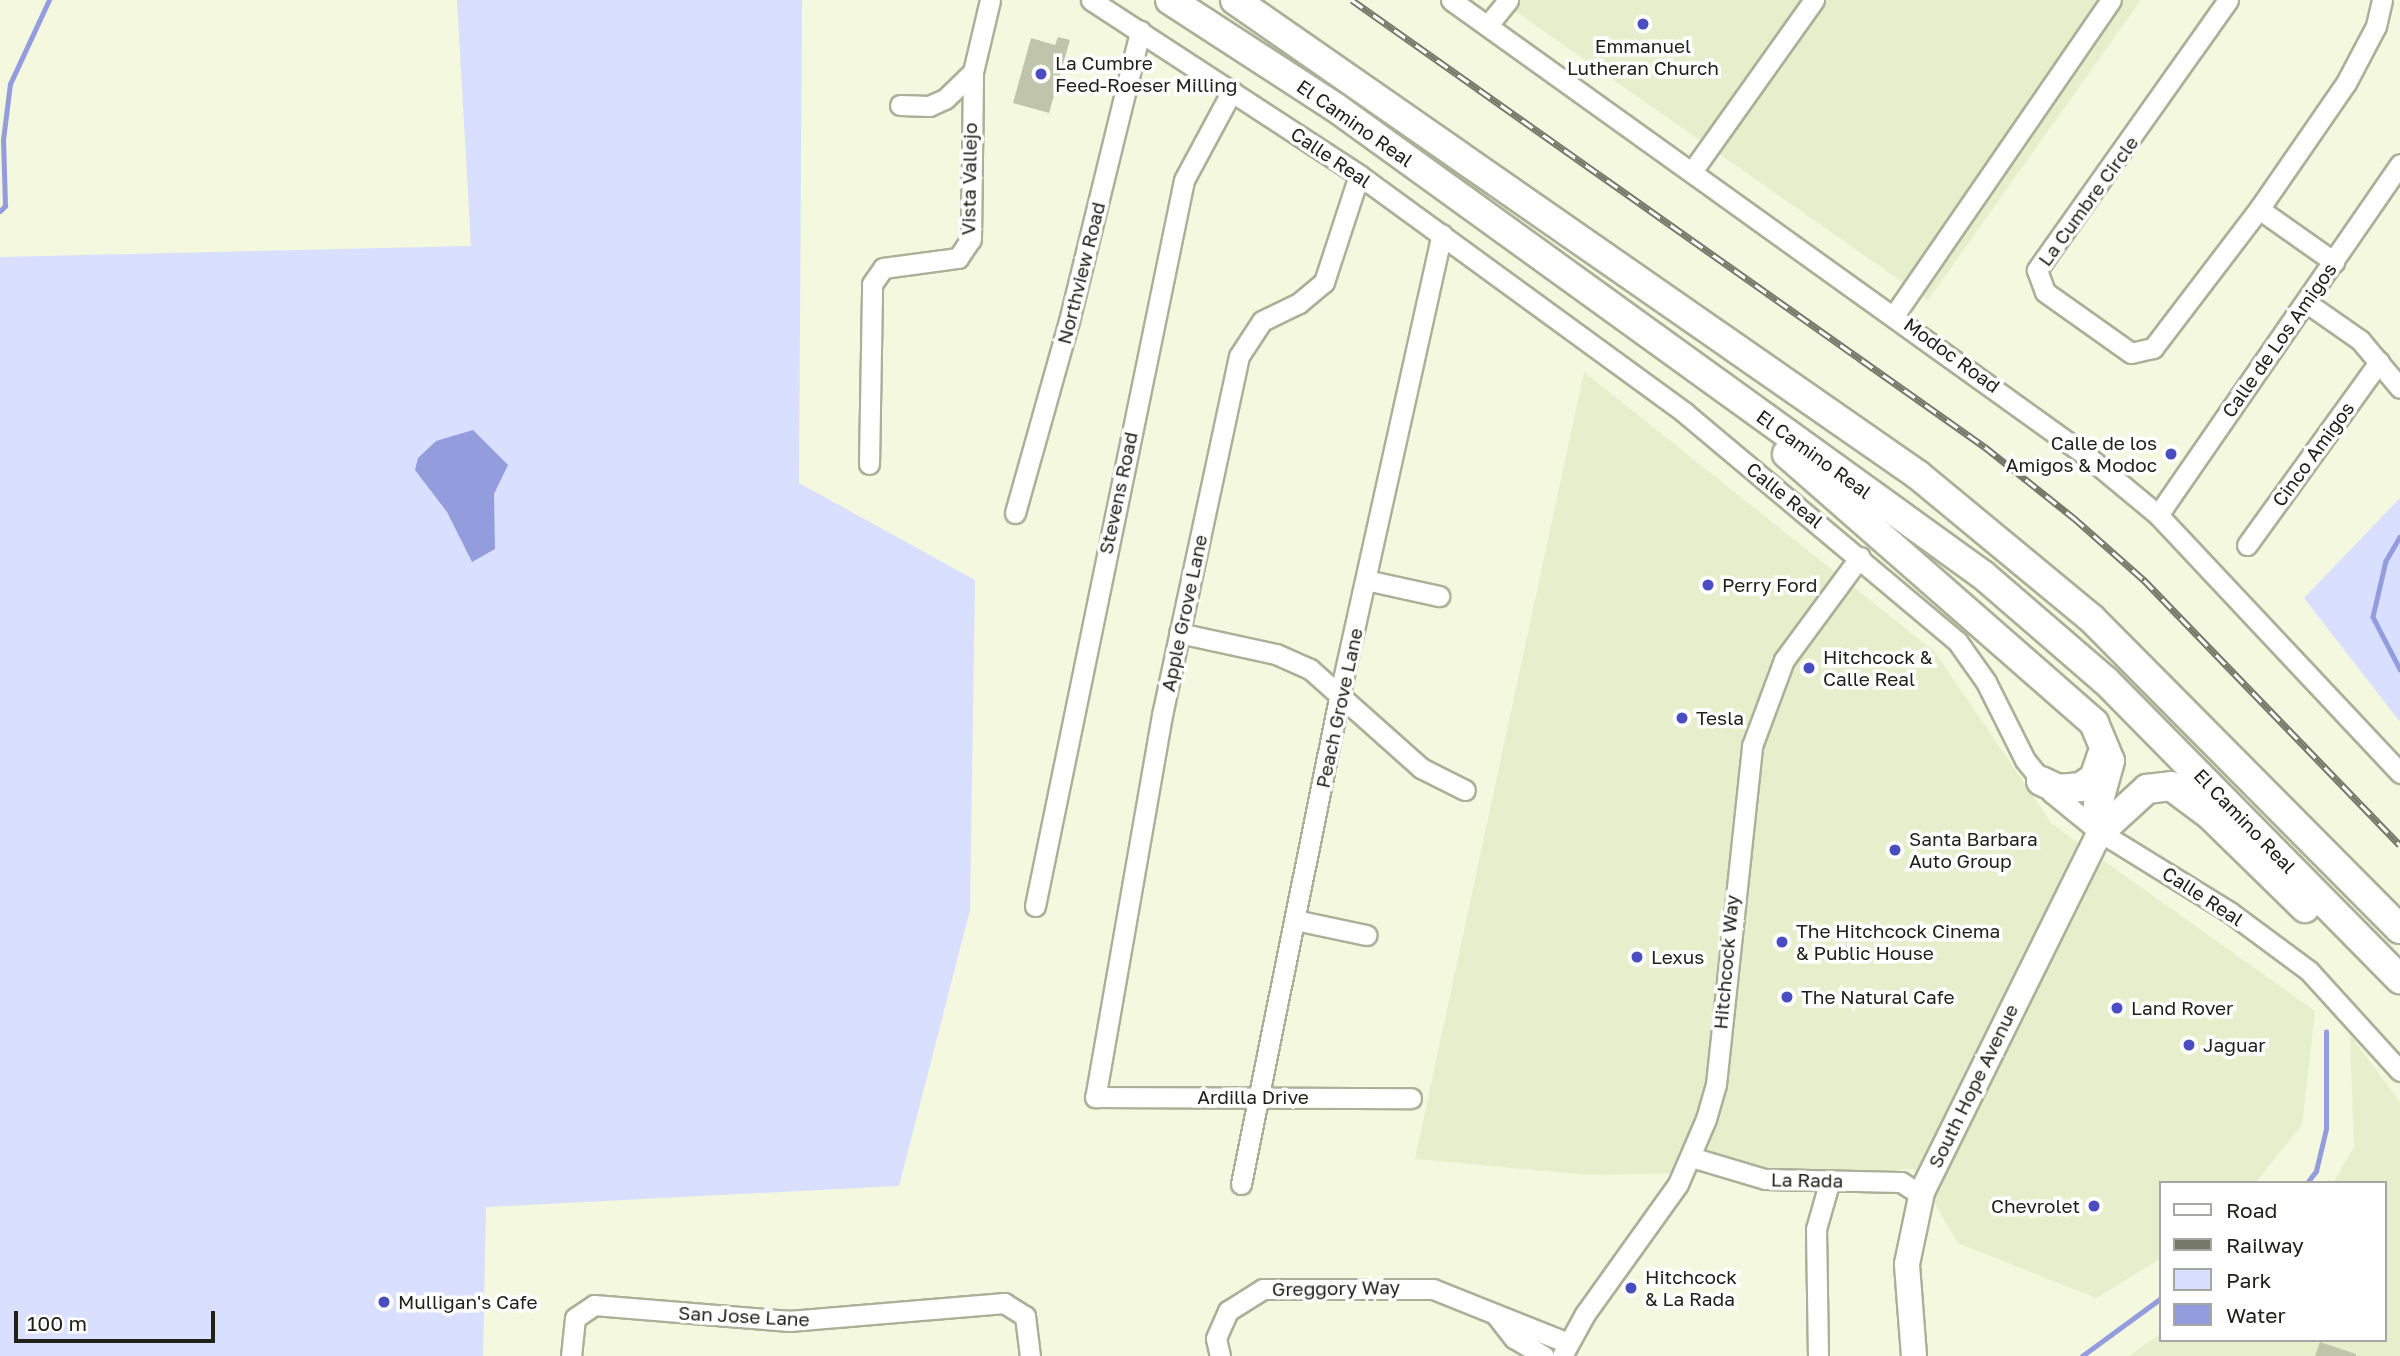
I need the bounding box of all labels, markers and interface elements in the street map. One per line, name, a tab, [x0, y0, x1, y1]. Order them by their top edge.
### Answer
marker: Emmanuel Lutheran Church	[1635, 16, 1651, 32]
place label: Emmanuel Lutheran Church	[1567, 35, 1719, 79]
place label: La Cumbre Feed-Roeser Milling	[1055, 52, 1238, 96]
marker: La Cumbre Feed-Roeser Milling	[1033, 66, 1049, 82]
street label: El Camino Real	[1293, 75, 1417, 171]
street label: Vista Vallejo	[957, 122, 981, 236]
street label: Calle Real	[1287, 122, 1375, 192]
street label: La Cumbre Circle	[2033, 132, 2143, 270]
street label: Northview Road	[1052, 200, 1110, 346]
street label: Calle de Los Amigos	[2217, 258, 2341, 422]
street label: Modoc Road	[1900, 313, 2004, 397]
street label: Cinco Amigos	[2267, 397, 2359, 511]
street label: El Camino Real	[1752, 405, 1876, 503]
street label: Stevens Road	[1094, 430, 1142, 556]
place label: Calle de los Amigos & Modoc	[2006, 432, 2157, 476]
marker: Calle de los Amigos & Modoc	[2163, 446, 2179, 462]
street label: Calle Real	[1742, 457, 1828, 533]
street label: Apple Grove Lane	[1156, 532, 1212, 694]
place label: Perry Ford	[1722, 574, 1817, 596]
marker: Perry Ford	[1700, 577, 1716, 593]
street label: Peach Grove Lane	[1311, 626, 1367, 790]
place label: Hitchcock & Calle Real	[1823, 646, 1932, 690]
marker: Hitchcock & Calle Real	[1801, 660, 1817, 676]
place label: Tesla	[1696, 707, 1744, 729]
marker: Tesla	[1674, 710, 1690, 726]
street label: El Camino Real	[2189, 764, 2301, 878]
place label: Santa Barbara Auto Group	[1909, 828, 2038, 872]
marker: Santa Barbara Auto Group	[1887, 842, 1903, 858]
street label: Calle Real	[2158, 861, 2248, 931]
street label: Hitchcock Way	[1709, 894, 1743, 1030]
place label: The Hitchcock Cinema & Public House	[1796, 920, 2000, 964]
marker: The Hitchcock Cinema & Public House	[1774, 934, 1790, 950]
place label: Lexus	[1651, 946, 1704, 968]
marker: Lexus	[1629, 949, 1645, 965]
place label: The Natural Cafe	[1801, 986, 1955, 1008]
marker: The Natural Cafe	[1779, 989, 1795, 1005]
place label: Land Rover	[2131, 997, 2233, 1019]
street label: South Hope Avenue	[1923, 1000, 2023, 1172]
marker: Land Rover	[2109, 1000, 2125, 1016]
place label: Jaguar	[2203, 1034, 2266, 1056]
marker: Jaguar	[2181, 1037, 2197, 1053]
street label: Ardilla Drive	[1197, 1086, 1309, 1108]
street label: La Rada	[1771, 1168, 1843, 1192]
legend	[2158, 1181, 2386, 1342]
place label: Chevrolet	[1991, 1195, 2080, 1217]
text: Road	[2226, 1197, 2277, 1223]
marker: Chevrolet	[2086, 1198, 2102, 1214]
text: Railway	[2226, 1232, 2304, 1258]
place label: Hitchcock & La Rada	[1645, 1266, 1737, 1310]
text: Park	[2226, 1267, 2271, 1293]
street label: Greggory Way	[1272, 1275, 1400, 1301]
marker: Hitchcock & La Rada	[1623, 1280, 1639, 1296]
place label: Mulligan's Cafe	[398, 1291, 537, 1313]
marker: Mulligan's Cafe	[376, 1294, 392, 1310]
scale bar	[18, 1296, 219, 1340]
street label: San Jose Lane	[678, 1301, 810, 1331]
text: Water	[2226, 1302, 2286, 1328]
text: 100 m	[27, 1310, 87, 1336]

